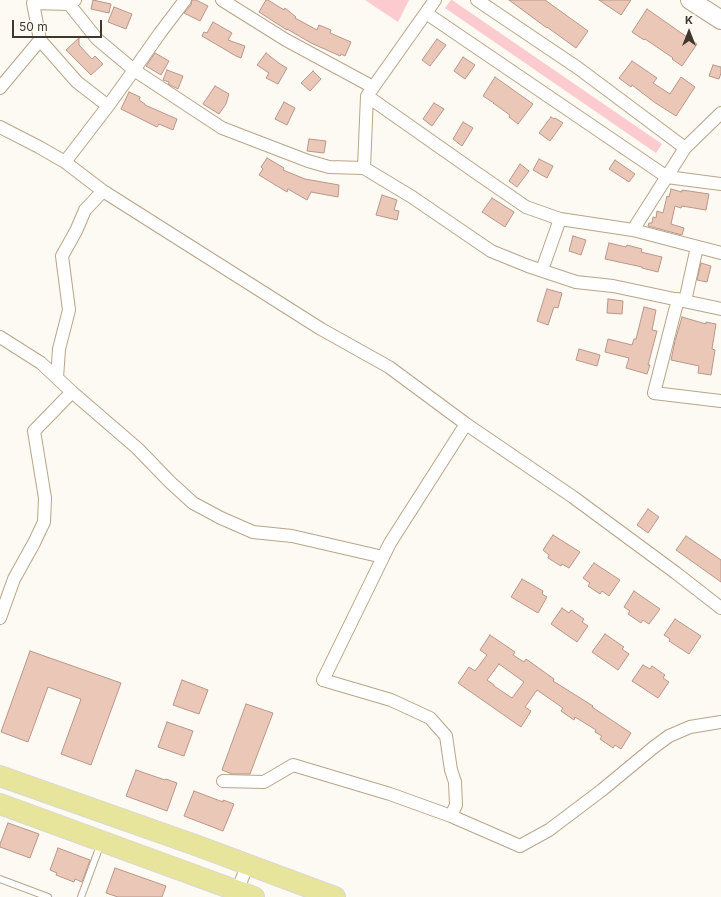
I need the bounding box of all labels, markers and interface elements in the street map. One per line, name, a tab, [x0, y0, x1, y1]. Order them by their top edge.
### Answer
scale bar	[14, 12, 104, 38]
north arrow	[669, 12, 709, 52]
text: K	[685, 13, 693, 27]
text: 50 m	[19, 19, 48, 34]

